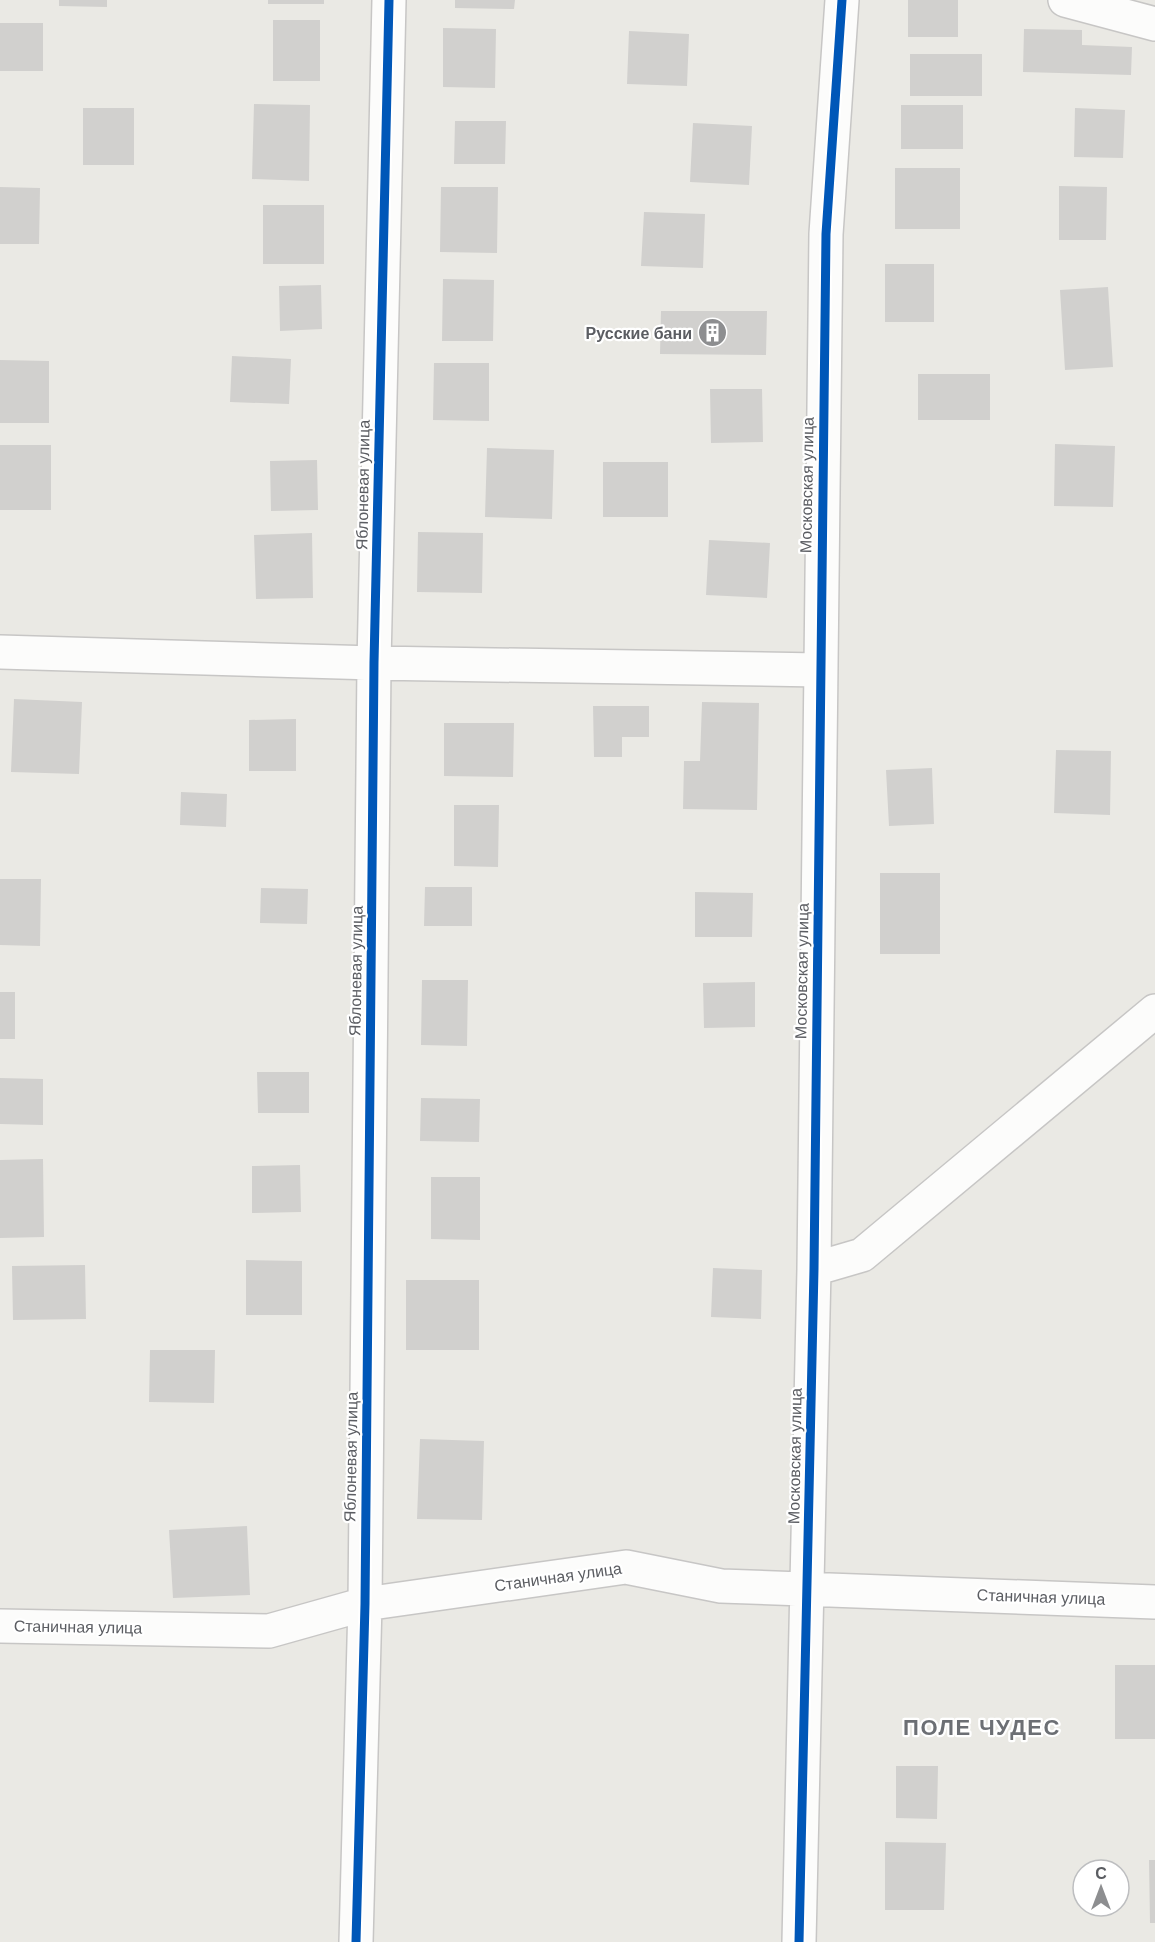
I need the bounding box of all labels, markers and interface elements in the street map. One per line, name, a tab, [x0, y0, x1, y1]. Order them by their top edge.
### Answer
building icon: Русские бани	[697, 317, 729, 349]
place label: Русские бани	[586, 325, 692, 342]
street label: Московская улица	[797, 417, 817, 553]
street label: Яблоневая улица	[353, 420, 373, 550]
street label: Московская улица	[792, 903, 812, 1039]
street label: Яблоневая улица	[346, 906, 366, 1036]
street label: Московская улица	[785, 1388, 805, 1524]
street label: Яблоневая улица	[341, 1392, 361, 1522]
street label: Станичная улица	[493, 1560, 623, 1594]
street label: Станичная улица	[976, 1586, 1106, 1608]
street label: Станичная улица	[14, 1617, 143, 1637]
district label: ПОЛЕ ЧУДЕС	[903, 1715, 1061, 1740]
north arrow	[1071, 1858, 1131, 1918]
text: С	[1095, 1865, 1107, 1882]

